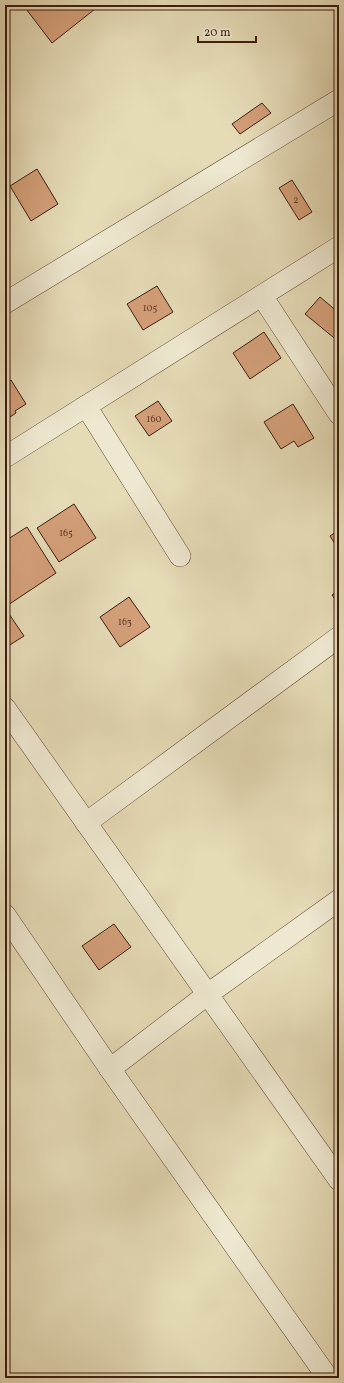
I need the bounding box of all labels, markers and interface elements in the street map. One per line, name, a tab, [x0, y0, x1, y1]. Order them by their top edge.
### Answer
scale bar	[198, 18, 256, 44]
text: 20 m	[204, 25, 231, 41]
house number: 2	[293, 193, 299, 207]
house number: 105	[143, 301, 157, 315]
house number: 160	[147, 412, 161, 426]
house number: 165	[59, 526, 73, 540]
house number: 163	[118, 615, 132, 629]

